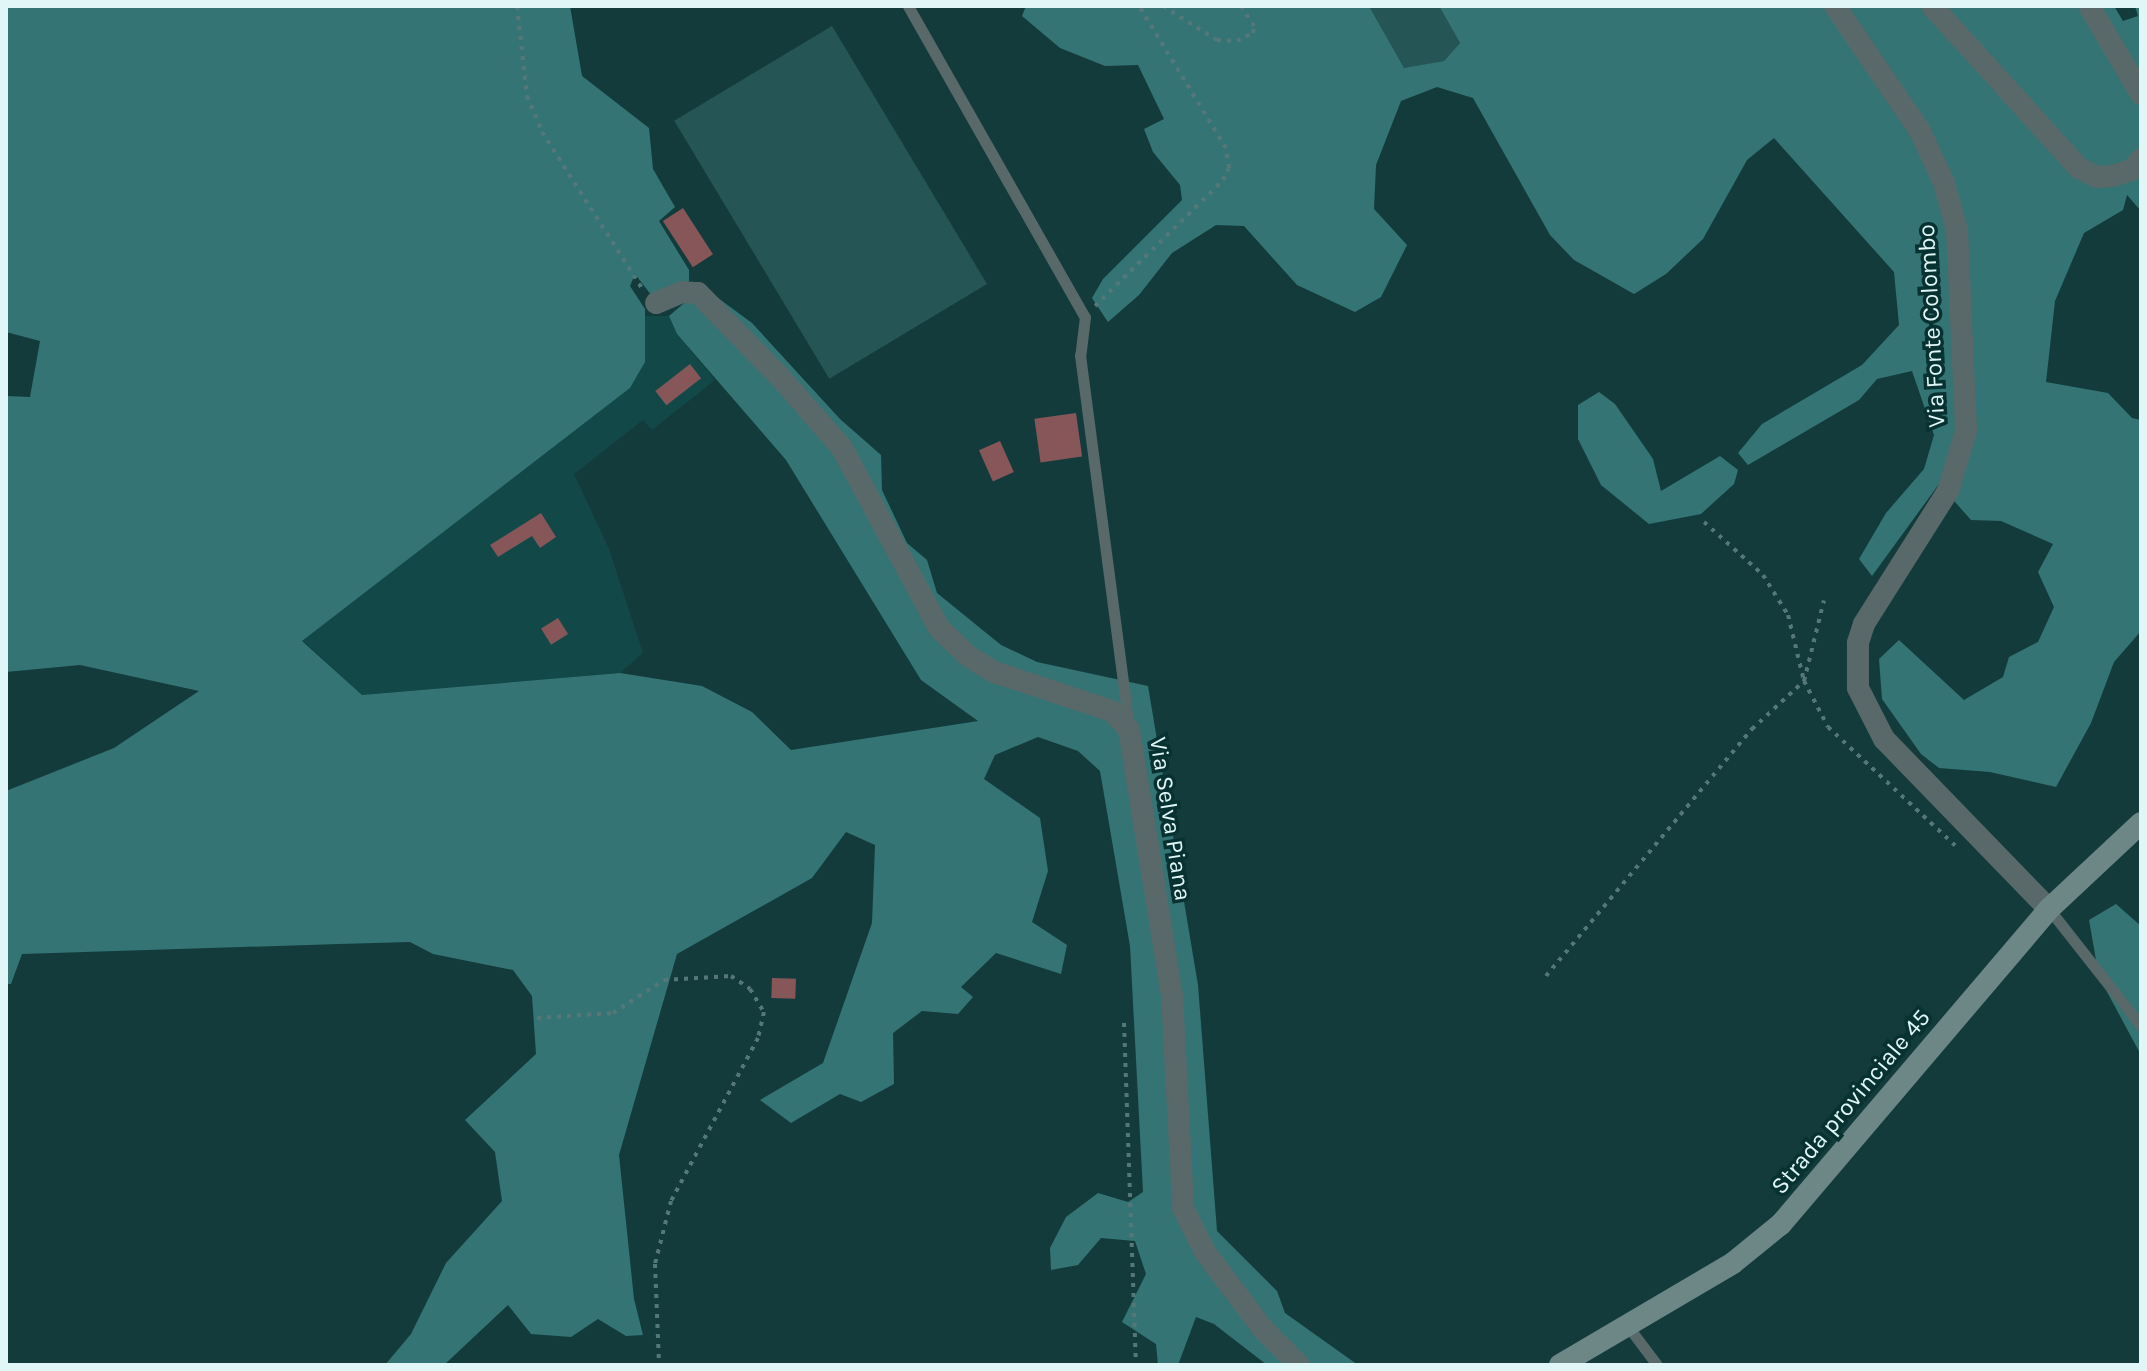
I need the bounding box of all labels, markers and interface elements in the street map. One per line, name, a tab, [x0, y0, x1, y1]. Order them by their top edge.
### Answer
street label: Via Fonte Colombo	[1912, 224, 1952, 428]
street label: Via Selva Piana	[1143, 735, 1197, 903]
street label: Strada provinciale 45	[1765, 1004, 1937, 1200]

